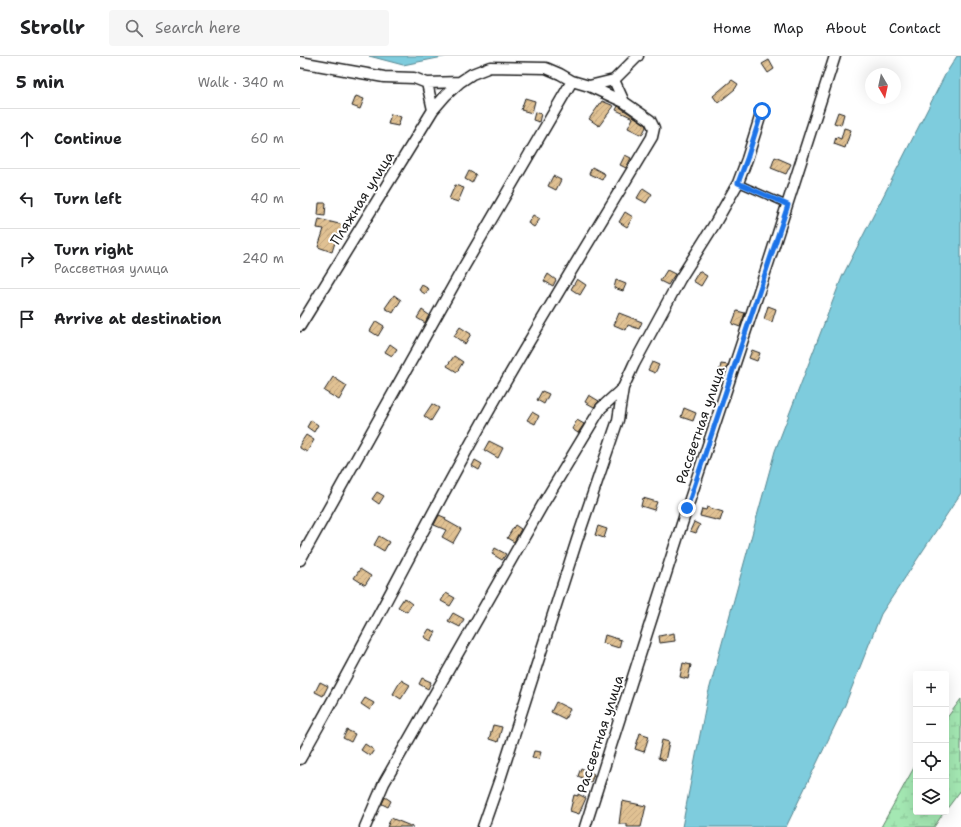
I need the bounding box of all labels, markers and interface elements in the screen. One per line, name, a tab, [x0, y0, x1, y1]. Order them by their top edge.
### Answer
search box	[109, 10, 389, 46]
text: Strollr	[20, 15, 85, 40]
icon: search	[123, 17, 145, 39]
text: Search here	[155, 18, 241, 38]
text: Home	[713, 19, 752, 37]
text: Map	[774, 19, 804, 37]
text: About	[826, 19, 867, 37]
text: Contact	[889, 19, 941, 37]
north arrow	[865, 68, 901, 104]
text: 5 min	[16, 71, 64, 93]
text: Walk · 340 m	[198, 74, 284, 91]
route start	[753, 102, 771, 120]
icon: ahead	[16, 128, 38, 150]
text: Continue	[54, 129, 122, 149]
text: 60 m	[251, 130, 284, 147]
street label: Пляжная улица	[326, 148, 398, 248]
icon: left	[16, 188, 38, 210]
text: Turn left	[54, 189, 122, 209]
text: 40 m	[250, 190, 284, 207]
text: Turn right	[54, 240, 134, 260]
icon: right	[16, 248, 38, 270]
text: 240 m	[242, 250, 284, 267]
text: Рассветная улица	[54, 260, 168, 277]
icon: arrive	[16, 308, 38, 330]
text: Arrive at destination	[54, 309, 222, 329]
street label: Рассветная улица	[671, 364, 729, 486]
route end	[678, 499, 696, 517]
map controls	[913, 671, 949, 815]
button: +	[913, 671, 949, 707]
street label: Рассветная улица	[572, 672, 628, 795]
button: −	[913, 707, 949, 743]
button: locate	[913, 743, 949, 779]
button: layers	[913, 779, 949, 815]

